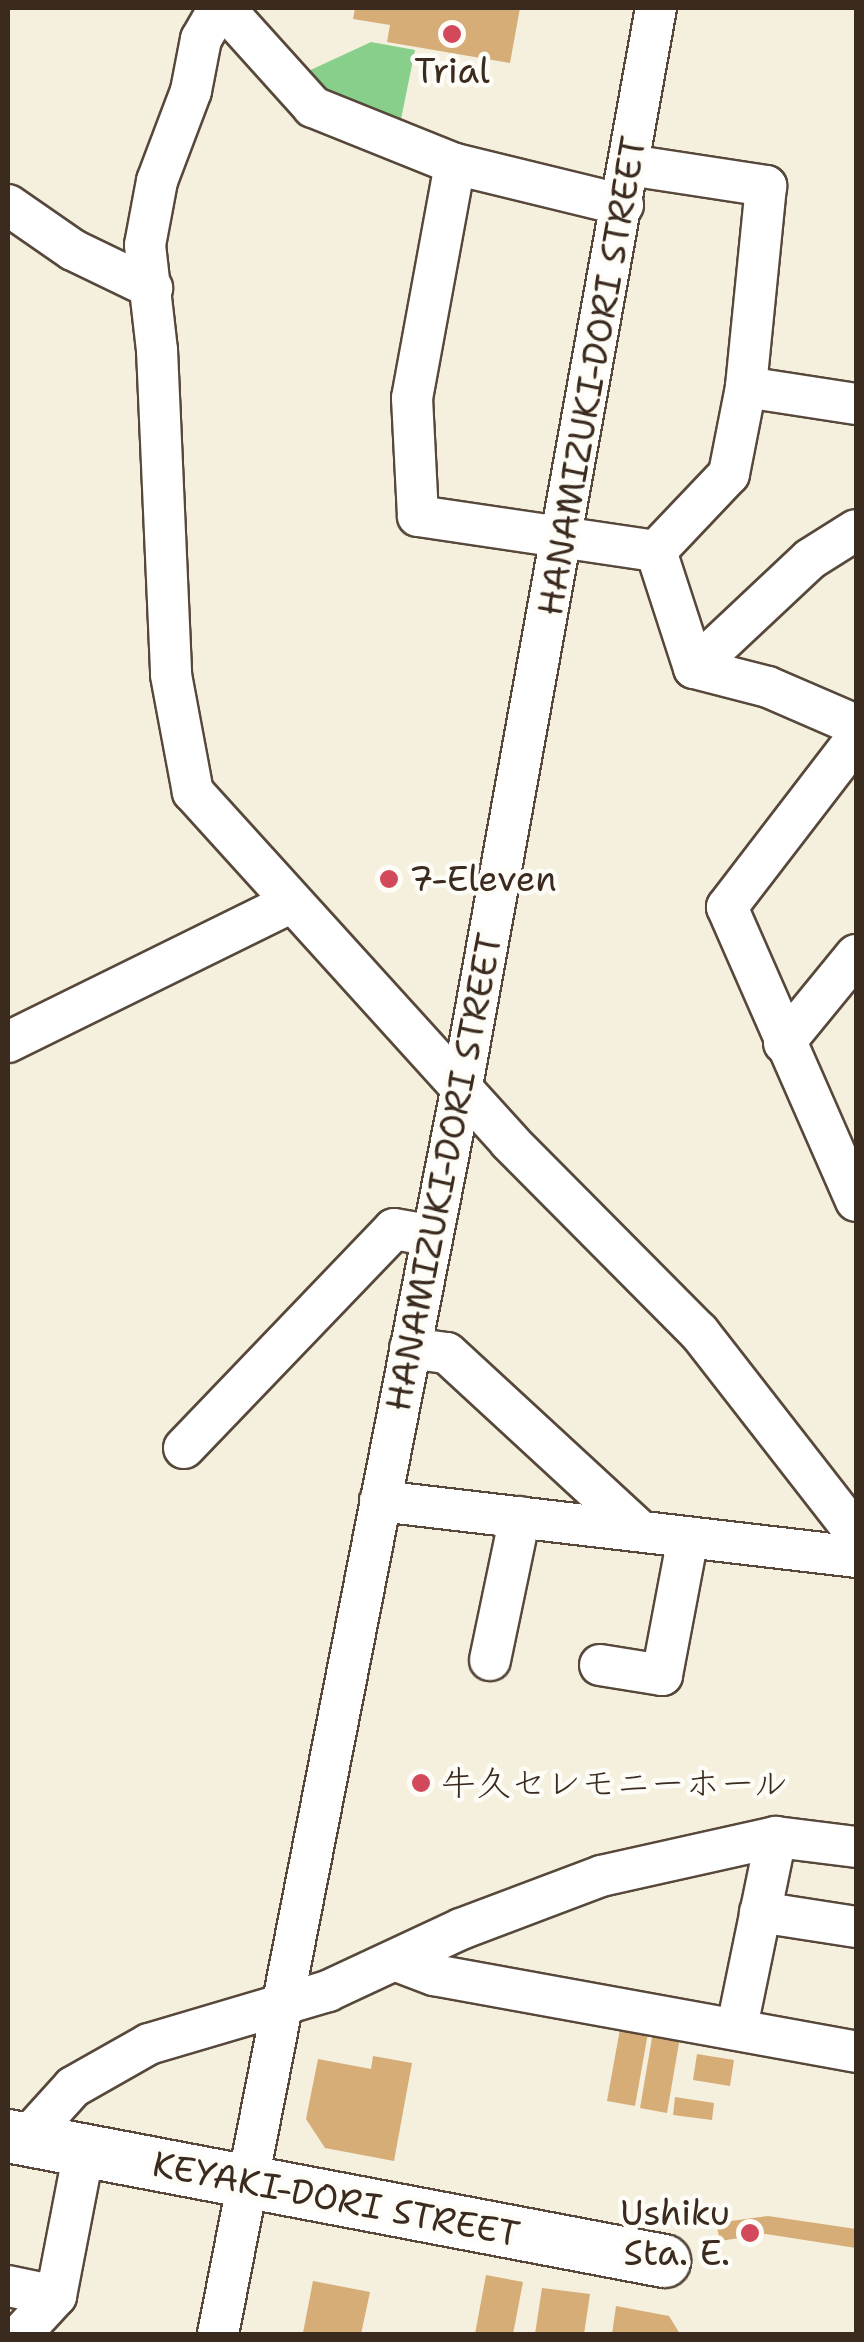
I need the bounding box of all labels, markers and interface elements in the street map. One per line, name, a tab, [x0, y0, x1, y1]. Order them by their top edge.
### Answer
marker: Trial	[441, 23, 463, 45]
place label: Trial	[414, 50, 490, 92]
street label: HANAMIZUKI-DORI STREET	[529, 133, 655, 619]
place label: 7-Eleven	[409, 858, 557, 900]
marker: 7-Eleven	[378, 868, 400, 890]
street label: HANAMIZUKI-DORI STREET	[377, 930, 511, 1414]
place label: 牛久セレモニーホール	[441, 1762, 790, 1804]
marker: 牛久セレモニーホール	[410, 1772, 432, 1794]
street label: KEYAKI-DORI STREET	[149, 2143, 523, 2255]
place label: Ushiku Sta. E.	[620, 2192, 730, 2274]
marker: Ushiku Sta. E.	[739, 2222, 761, 2244]

